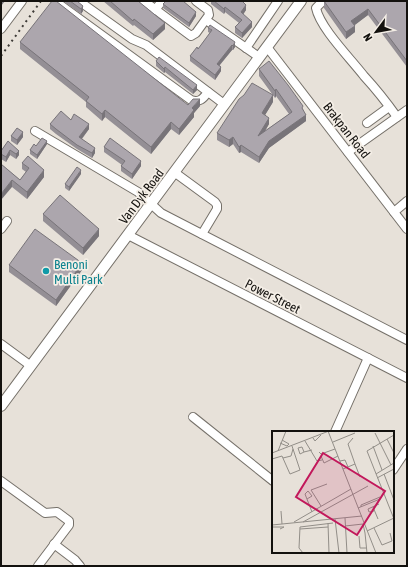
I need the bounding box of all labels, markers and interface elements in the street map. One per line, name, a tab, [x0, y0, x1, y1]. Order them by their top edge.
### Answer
north arrow	[356, 12, 396, 52]
text: N	[361, 31, 374, 43]
street label: Brakpan Road	[320, 99, 373, 161]
street label: Van Dyk Road	[116, 166, 167, 227]
place label: Benoni Multi Park	[54, 257, 103, 287]
marker: Benoni Multi Park	[41, 266, 51, 276]
street label: Power Street	[243, 276, 303, 317]
inset map	[272, 431, 394, 553]

